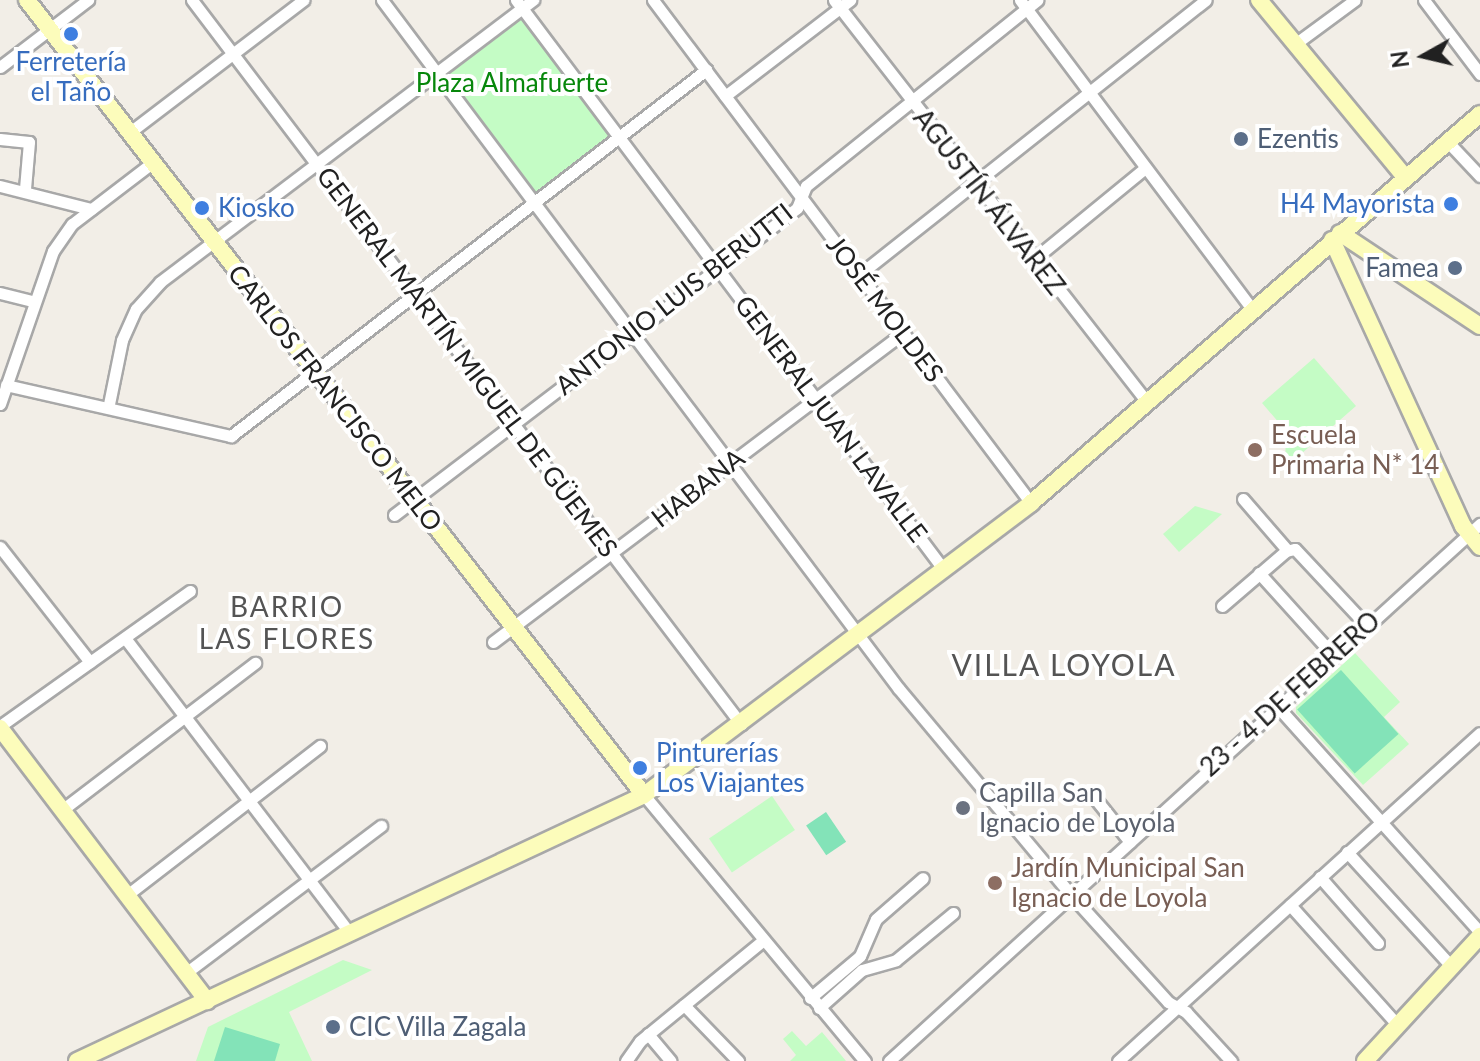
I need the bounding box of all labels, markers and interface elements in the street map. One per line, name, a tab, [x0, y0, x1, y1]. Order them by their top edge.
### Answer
north arrow	[1384, 16, 1464, 96]
marker: Ferretería el Taño	[62, 25, 80, 43]
place label: Ferretería el Taño	[16, 46, 126, 108]
text: N	[1385, 49, 1414, 70]
park label: Plaza Almafuerte	[415, 67, 609, 99]
street label: AGUSTÍN ÁLVAREZ	[907, 103, 1071, 301]
place label: Ezentis	[1257, 123, 1339, 155]
marker: Ezentis	[1232, 130, 1250, 148]
street label: GENERAL MARTÍN MIGUEL DE GÜEMES	[310, 160, 624, 564]
place label: H4 Mayorista	[1280, 188, 1435, 220]
place label: Kiosko	[218, 192, 295, 224]
marker: H4 Mayorista	[1442, 195, 1460, 213]
street label: ANTONIO LUIS BERUTTI	[549, 197, 799, 401]
marker: Kiosko	[193, 199, 211, 217]
street label: JOSÉ MOLDES	[820, 230, 950, 388]
place label: Famea	[1365, 252, 1439, 284]
street label: CARLOS FRANCISCO MELO	[221, 259, 449, 537]
marker: Famea	[1446, 259, 1464, 277]
street label: GENERAL JUAN LAVALLE	[728, 289, 934, 549]
place label: Escuela Primaria N* 14	[1271, 419, 1439, 480]
marker: Escuela Primaria N* 14	[1246, 441, 1264, 459]
street label: HABANA	[645, 442, 751, 534]
district label: BARRIO LAS FLORES	[199, 589, 375, 655]
street label: 23 - 4 DE FEBRERO	[1194, 605, 1386, 783]
district label: VILLA LOYOLA	[951, 646, 1177, 682]
place label: Pinturerías Los Viajantes	[656, 737, 806, 798]
marker: Pinturerías Los Viajantes	[631, 759, 649, 777]
place label: Capilla San Ignacio de Loyola	[979, 777, 1175, 838]
marker: Capilla San Ignacio de Loyola	[954, 799, 972, 817]
place label: Jardín Municipal San Ignacio de Loyola	[1011, 852, 1245, 914]
marker: Jardín Municipal San Ignacio de Loyola	[986, 874, 1004, 892]
place label: CIC Villa Zagala	[349, 1011, 527, 1043]
marker: CIC Villa Zagala	[324, 1018, 342, 1036]

